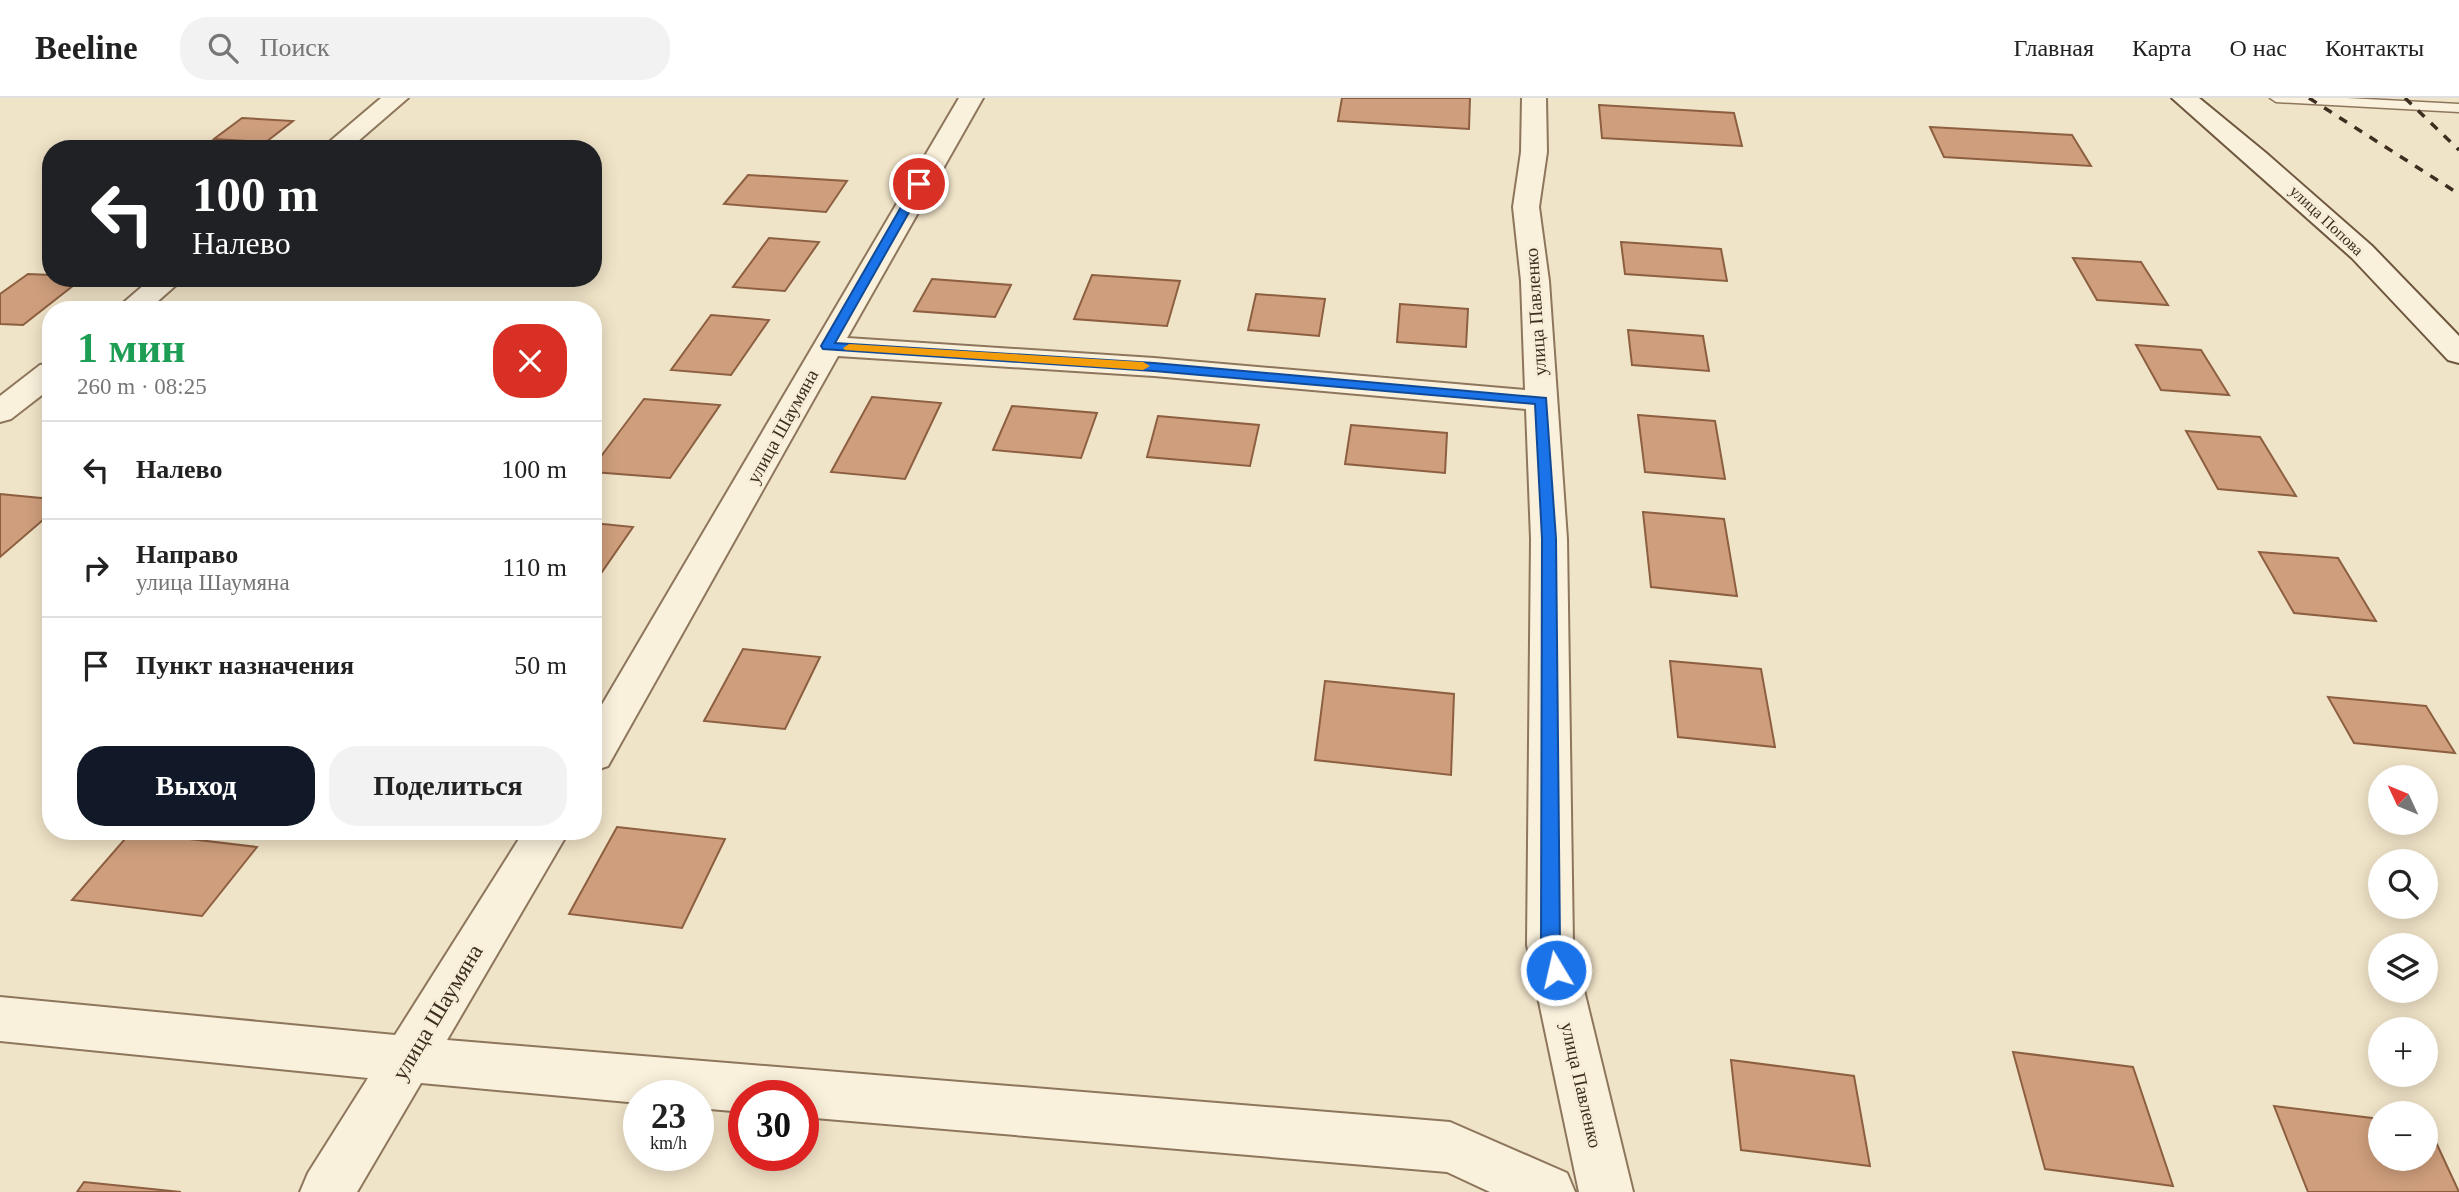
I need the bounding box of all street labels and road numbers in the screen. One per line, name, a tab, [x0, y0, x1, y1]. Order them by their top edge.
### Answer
street label: улица Попова	[2286, 182, 2367, 259]
street label: улица Павленко	[1521, 247, 1550, 377]
street label: улица Шаумяна	[742, 365, 823, 487]
street label: улица Шаумяна	[387, 940, 488, 1085]
street label: улица Павленко	[1557, 1020, 1606, 1150]

